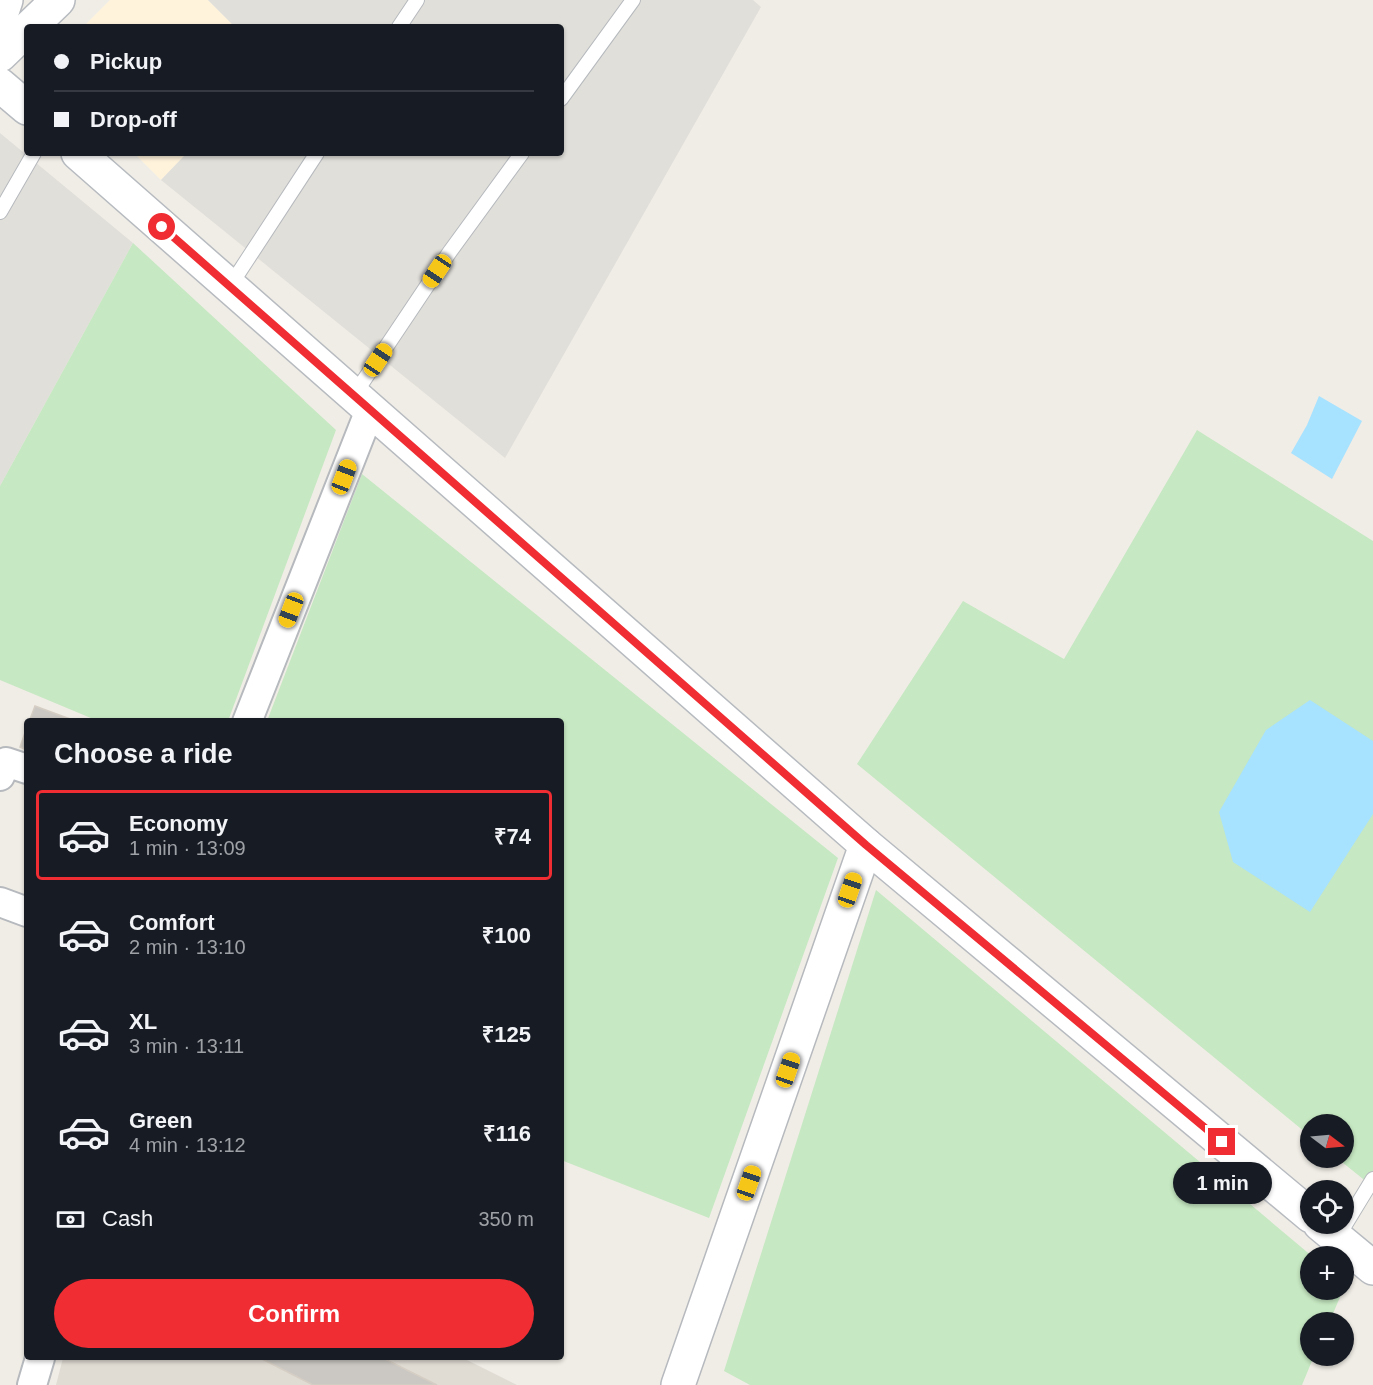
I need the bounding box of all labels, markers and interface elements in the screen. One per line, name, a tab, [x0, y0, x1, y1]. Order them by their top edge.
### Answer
text: Pickup	[90, 49, 162, 74]
text: Drop-off	[90, 107, 177, 132]
route start	[148, 213, 175, 240]
car	[419, 251, 455, 291]
car	[360, 340, 396, 380]
car	[329, 457, 359, 497]
car	[276, 590, 306, 630]
text: Choose a ride	[54, 739, 233, 769]
icon: car	[57, 808, 111, 862]
text: Economy	[129, 811, 228, 836]
text: ₹74	[494, 824, 531, 849]
text: 1 min · 13:09	[129, 837, 246, 859]
car	[836, 870, 864, 910]
icon: car	[57, 907, 111, 961]
text: Comfort	[129, 910, 215, 935]
text: ₹100	[482, 923, 531, 948]
text: 2 min · 13:10	[129, 936, 246, 958]
icon: car	[57, 1006, 111, 1060]
text: XL	[129, 1009, 157, 1034]
text: ₹125	[482, 1022, 531, 1047]
text: 3 min · 13:11	[129, 1035, 244, 1057]
car	[774, 1050, 802, 1090]
icon: car	[57, 1105, 111, 1159]
text: Green	[129, 1108, 193, 1133]
north arrow	[1300, 1114, 1354, 1168]
map controls	[1300, 1114, 1354, 1366]
text: ₹116	[483, 1121, 531, 1146]
route end	[1208, 1128, 1235, 1155]
text: 4 min · 13:12	[129, 1134, 246, 1156]
car	[735, 1163, 763, 1203]
callout: 1 min	[1172, 1163, 1272, 1205]
text: 1 min	[1196, 1172, 1249, 1194]
button: locate	[1300, 1180, 1354, 1234]
icon: cash	[54, 1203, 87, 1236]
text: Cash	[102, 1206, 153, 1231]
text: 350 m	[478, 1208, 534, 1230]
button: +	[1300, 1246, 1354, 1300]
button: Confirm	[54, 1279, 534, 1348]
button: −	[1300, 1312, 1354, 1366]

